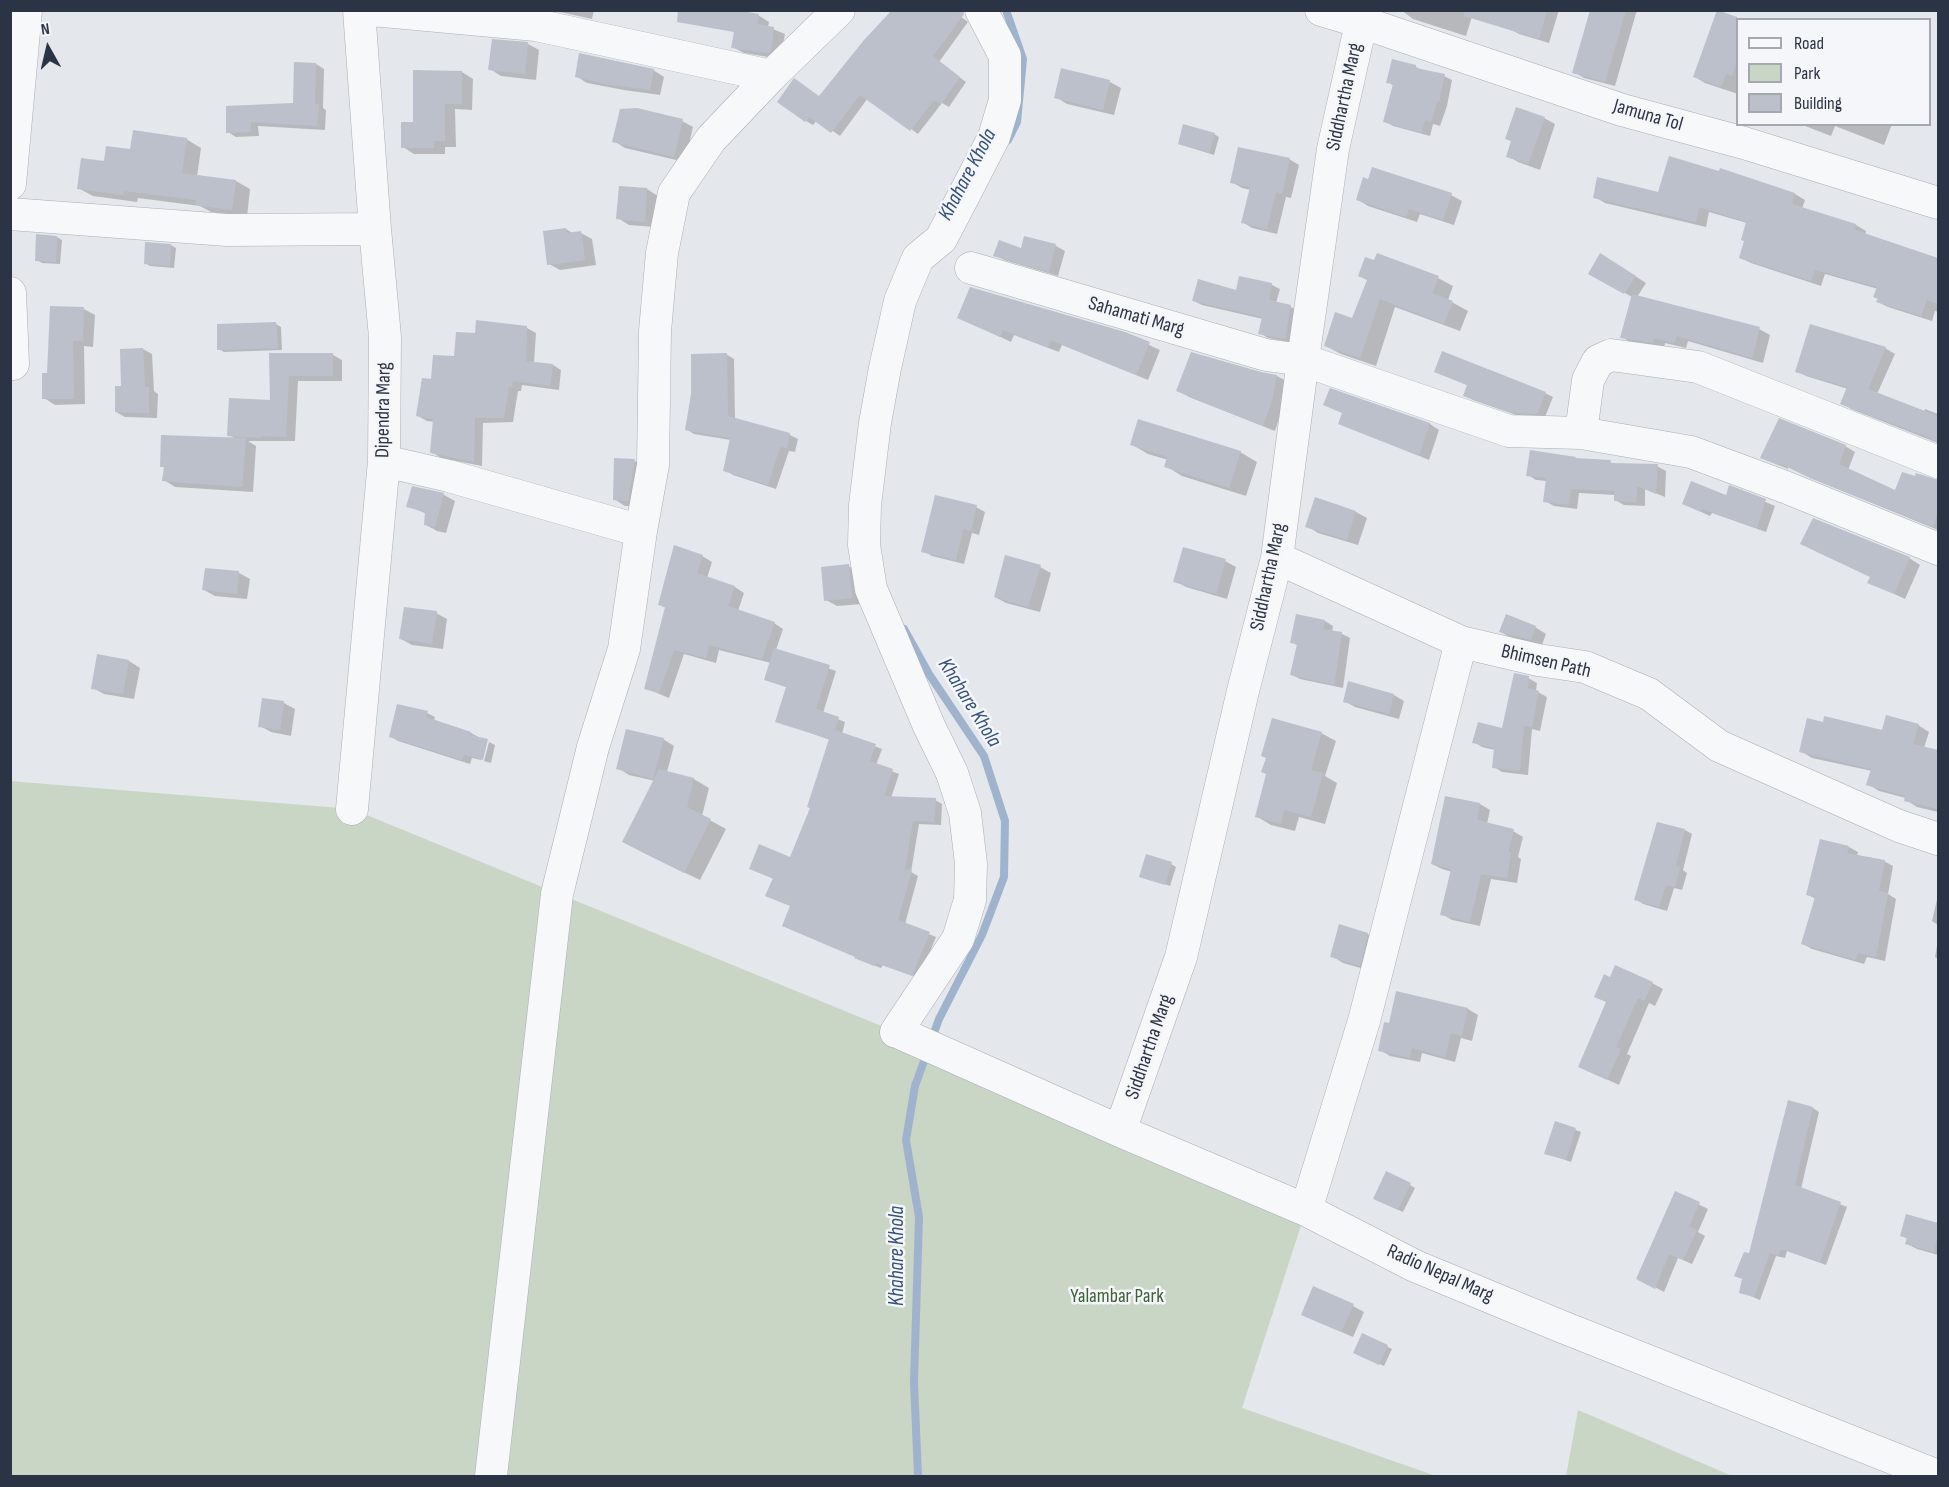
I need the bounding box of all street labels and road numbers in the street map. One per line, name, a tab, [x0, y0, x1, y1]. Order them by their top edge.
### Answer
street label: Siddhartha Marg	[1322, 41, 1368, 153]
street label: Jamuna Tol	[1610, 95, 1686, 137]
street label: Sahamati Marg	[1085, 292, 1187, 342]
street label: Dipendra Marg	[371, 362, 397, 458]
street label: Siddhartha Marg	[1246, 521, 1292, 633]
street label: Bhimsen Path	[1499, 640, 1593, 684]
street label: Siddhartha Marg	[1121, 991, 1179, 1103]
street label: Radio Nepal Marg	[1383, 1240, 1497, 1308]

